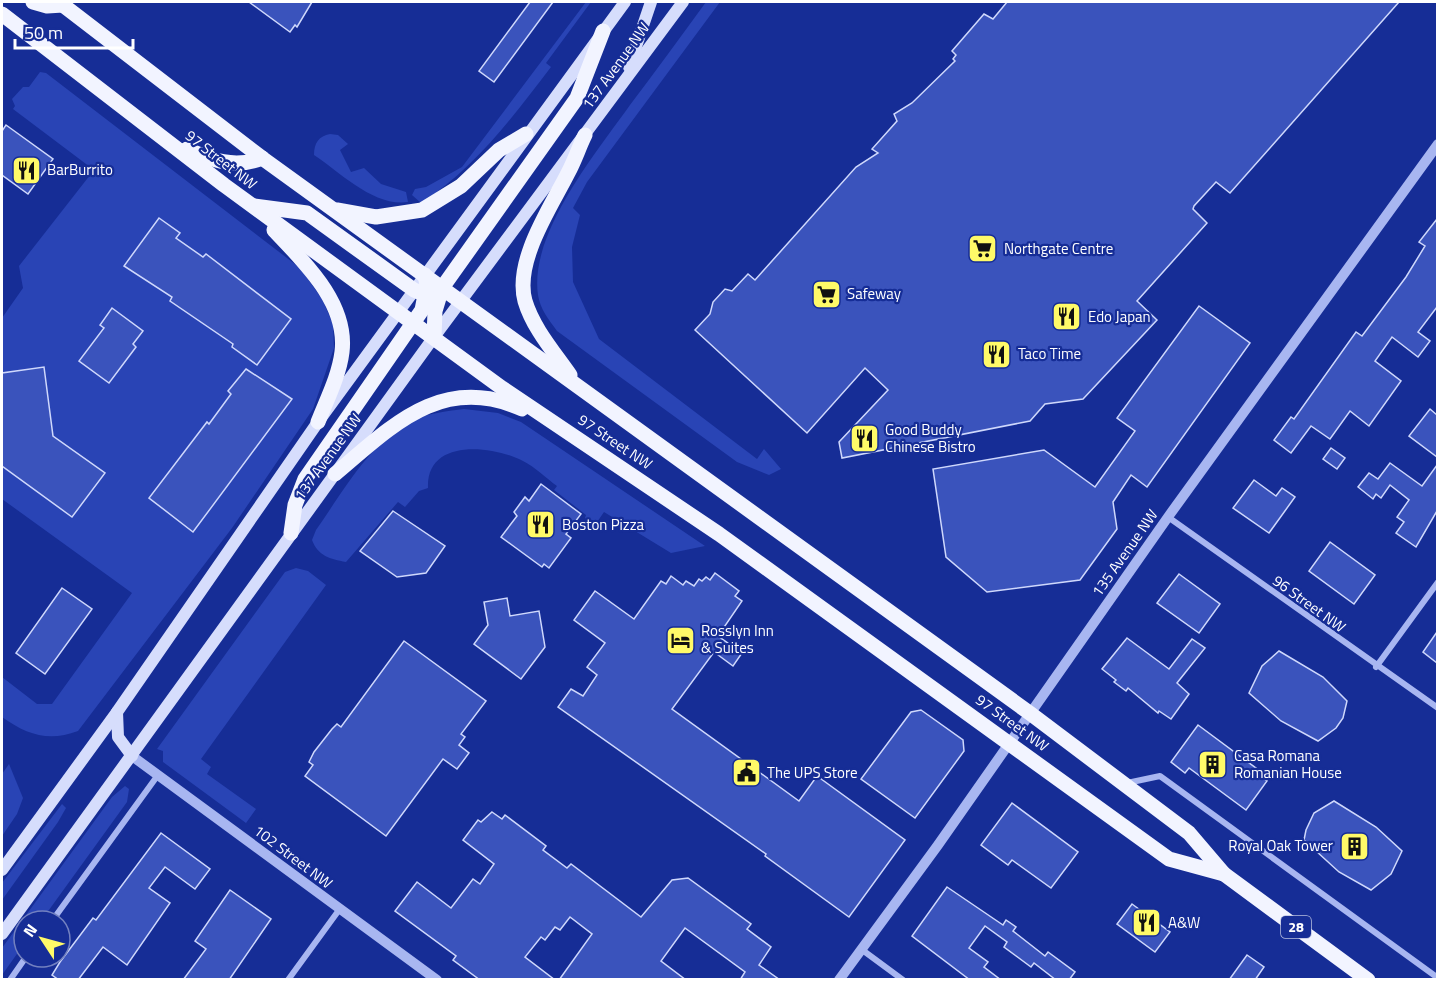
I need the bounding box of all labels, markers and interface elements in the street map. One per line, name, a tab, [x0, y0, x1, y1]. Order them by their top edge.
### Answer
scale bar	[15, 12, 134, 50]
street label: 137 Avenue NW	[576, 18, 655, 114]
text: 50 m	[24, 19, 63, 46]
street label: 97 Street NW	[181, 124, 262, 195]
restaurant icon: BarBurrito	[10, 154, 42, 186]
place label: BarBurrito	[47, 158, 113, 181]
supermarket icon: Northgate Centre	[967, 233, 999, 265]
place label: Northgate Centre	[1004, 237, 1113, 260]
supermarket icon: Safeway	[810, 278, 842, 310]
place label: Safeway	[847, 282, 901, 305]
restaurant icon: Edo Japan	[1051, 301, 1083, 333]
place label: Edo Japan	[1088, 305, 1151, 328]
restaurant icon: Taco Time	[981, 338, 1013, 370]
place label: Taco Time	[1018, 342, 1081, 365]
street label: 97 Street NW	[573, 408, 657, 475]
street label: 137 Avenue NW	[288, 409, 367, 505]
place label: Good Buddy Chinese Bistro	[885, 418, 976, 458]
restaurant icon: Good Buddy Chinese Bistro	[848, 423, 880, 455]
street label: 135 Avenue NW	[1086, 504, 1163, 601]
restaurant icon: Boston Pizza	[525, 509, 557, 541]
place label: Boston Pizza	[562, 513, 645, 536]
street label: 96 Street NW	[1268, 569, 1351, 638]
place label: Rosslyn Inn & Suites	[701, 619, 774, 659]
hotel icon: Rosslyn Inn & Suites	[664, 624, 696, 656]
street label: 97 Street NW	[971, 688, 1054, 757]
place label: Casa Romana Romanian House	[1234, 744, 1342, 784]
building icon: Casa Romana Romanian House	[1197, 749, 1229, 781]
public building icon: The UPS Store	[730, 757, 762, 789]
place label: The UPS Store	[767, 761, 858, 784]
street label: 102 Street NW	[249, 819, 338, 894]
building icon: Royal Oak Tower	[1338, 830, 1370, 862]
place label: Royal Oak Tower	[1228, 834, 1333, 857]
restaurant icon: A&W	[1131, 907, 1163, 939]
north arrow	[12, 909, 72, 969]
place label: A&W	[1168, 911, 1200, 934]
road number: 28	[1281, 916, 1311, 938]
text: N	[17, 919, 43, 942]

